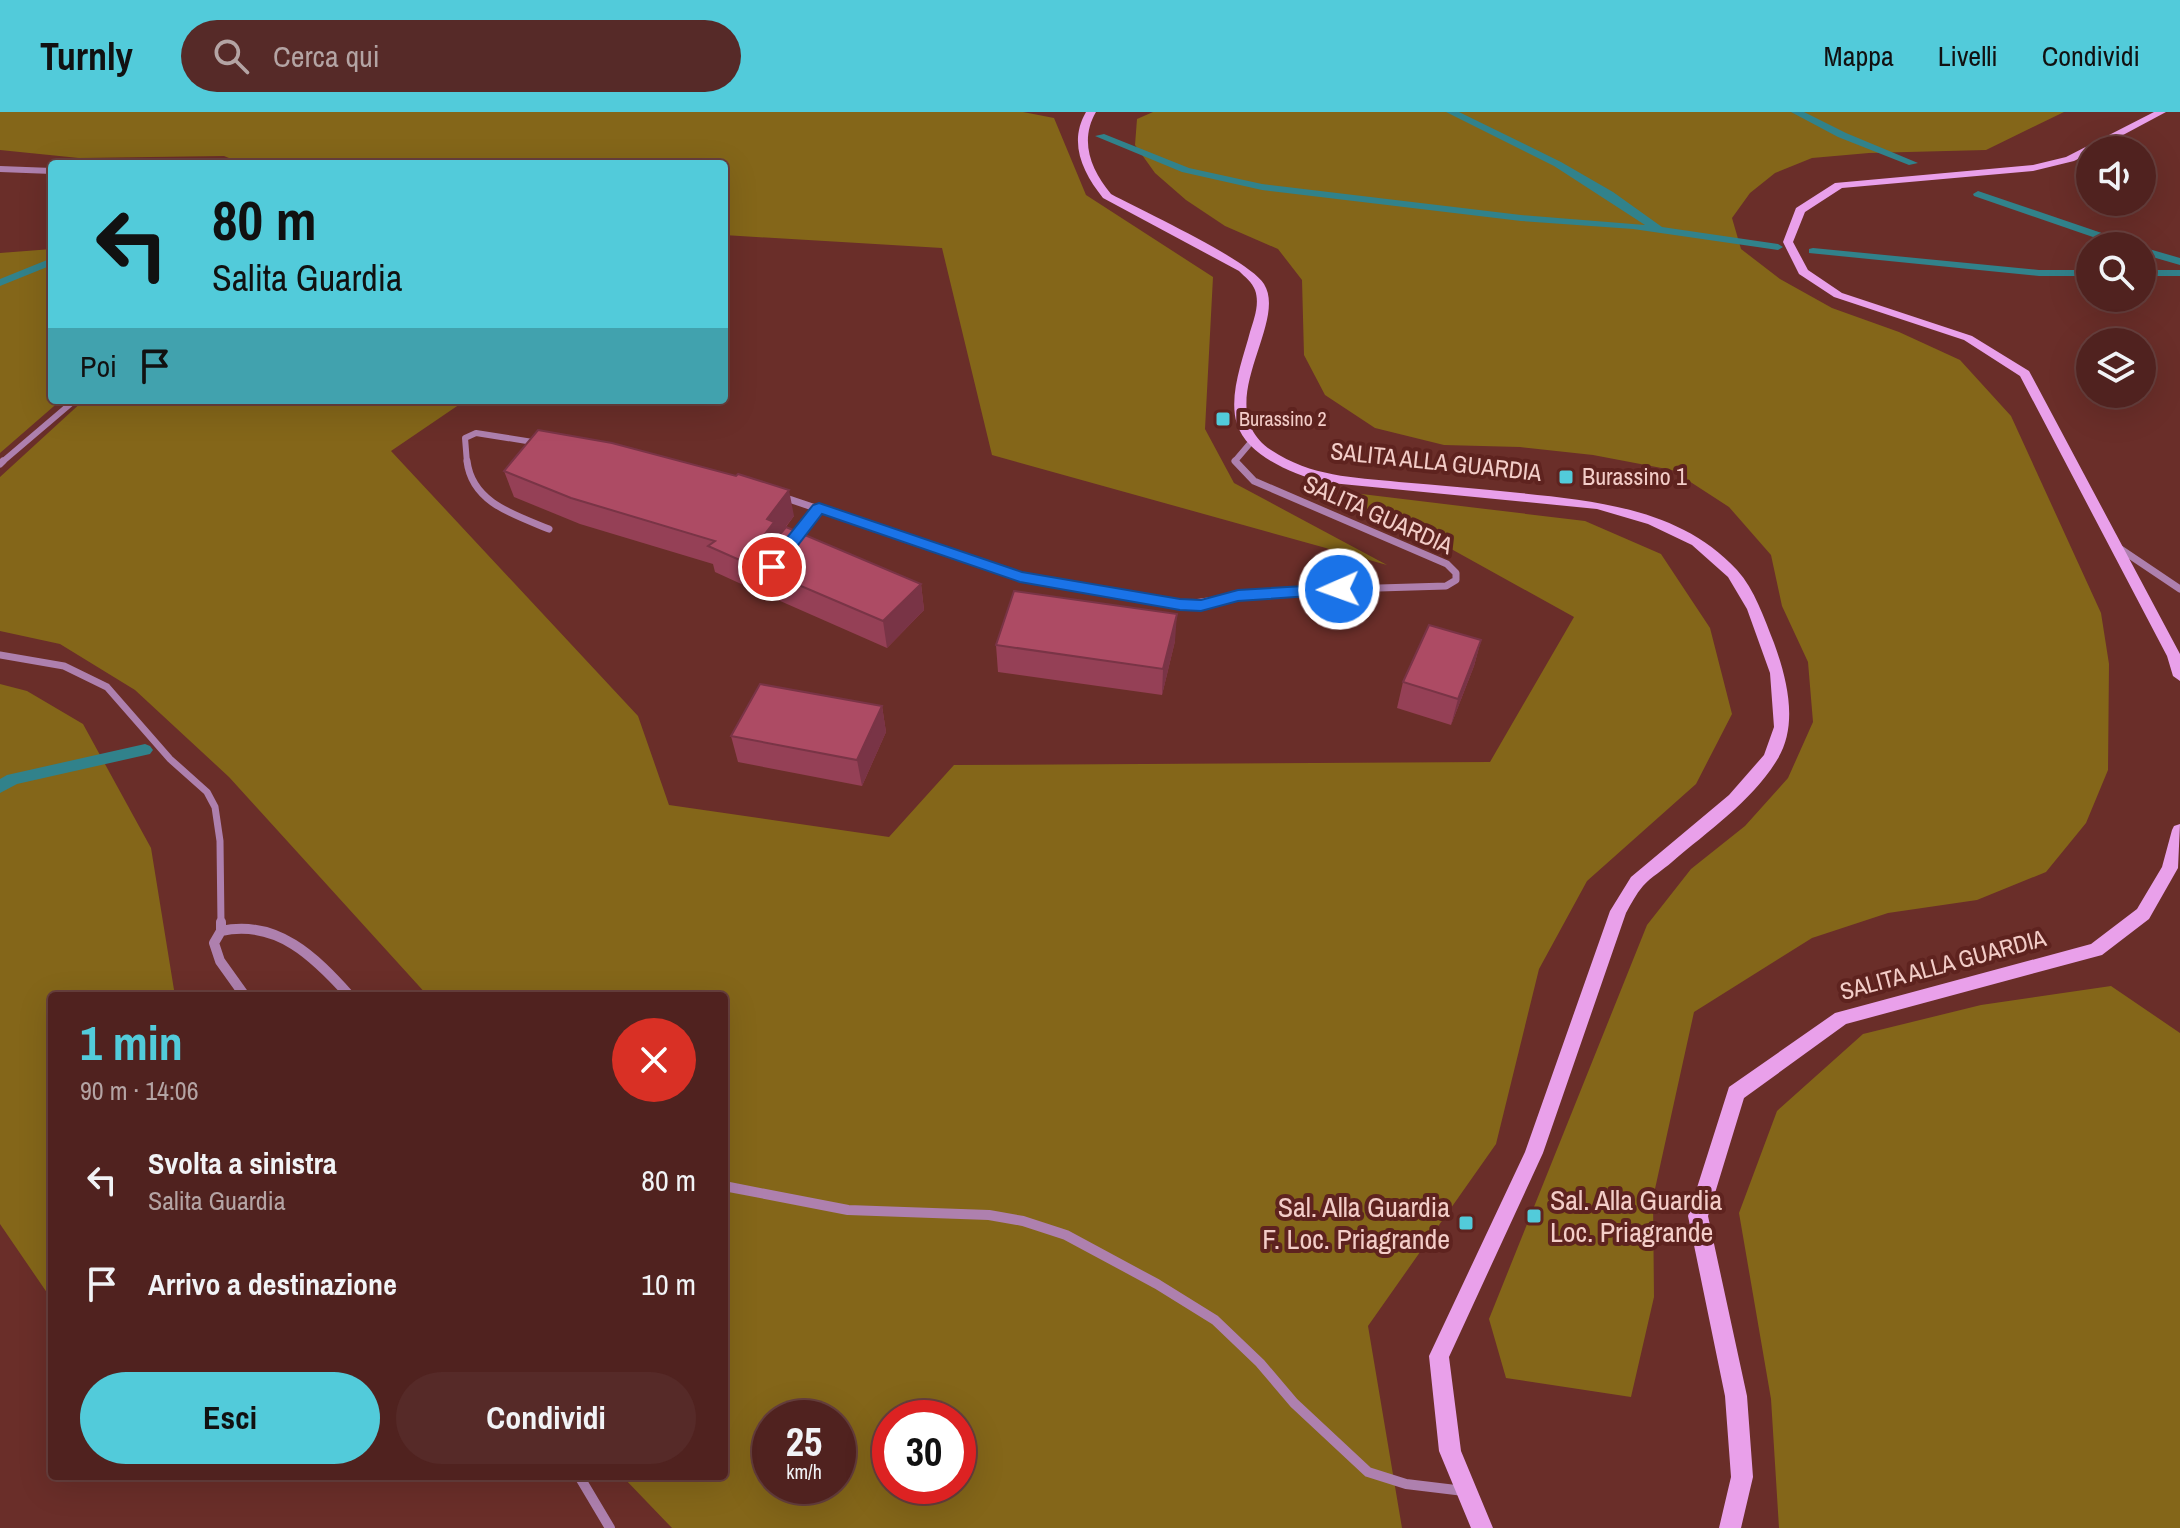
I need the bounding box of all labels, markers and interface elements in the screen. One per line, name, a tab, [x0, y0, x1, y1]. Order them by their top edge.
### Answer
search box	[181, 20, 741, 92]
text: Turnly	[40, 31, 133, 82]
icon: search	[209, 34, 253, 78]
text: Cerca qui	[273, 36, 380, 76]
text: Mappa	[1824, 37, 1894, 75]
text: Livelli	[1938, 37, 1998, 75]
text: Condividi	[2042, 37, 2140, 75]
map controls	[2076, 136, 2156, 408]
button: sound	[2076, 136, 2156, 216]
text: 80 m	[212, 182, 317, 257]
icon: left	[80, 192, 184, 296]
button: search	[2076, 232, 2156, 312]
text: Salita Guardia	[212, 254, 402, 302]
button: layers	[2076, 328, 2156, 408]
icon: arrive	[133, 344, 177, 388]
text: Poi	[80, 346, 117, 386]
place label: Burassino 2	[1239, 405, 1327, 432]
marker: Burassino 2	[1214, 410, 1232, 428]
street label: SALITA ALLA GUARDIA	[1329, 434, 1544, 488]
place label: Burassino 1	[1582, 460, 1687, 492]
street label: SALITA GUARDIA	[1299, 467, 1459, 562]
marker: Burassino 1	[1557, 468, 1575, 486]
pin	[738, 533, 806, 601]
icon: arrive	[750, 545, 794, 589]
position arrow	[1297, 547, 1381, 631]
street label: SALITA ALLA GUARDIA	[1836, 921, 2050, 1007]
text: 1 min	[80, 1010, 183, 1075]
button: close	[612, 1018, 696, 1102]
text: 90 m · 14:06	[80, 1073, 199, 1108]
text: Svolta a sinistra	[148, 1143, 337, 1183]
icon: left	[80, 1158, 124, 1202]
text: 80 m	[641, 1160, 696, 1200]
place label: Sal. Alla Guardia Loc. Priagrande	[1550, 1181, 1723, 1251]
text: Salita Guardia	[148, 1183, 286, 1218]
place label: Sal. Alla Guardia F. Loc. Priagrande	[1262, 1188, 1450, 1258]
marker: Sal. Alla Guardia Loc. Priagrande	[1525, 1207, 1543, 1225]
marker: Sal. Alla Guardia F. Loc. Priagrande	[1457, 1214, 1475, 1232]
icon: arrive	[80, 1262, 124, 1306]
text: Arrivo a destinazione	[148, 1264, 397, 1304]
text: 10 m	[641, 1264, 696, 1304]
button: Esci	[80, 1372, 380, 1464]
button: Condividi	[396, 1372, 696, 1464]
speed limit sign: 30	[872, 1400, 976, 1504]
text: 25	[786, 1415, 822, 1468]
text: km/h	[786, 1458, 822, 1485]

